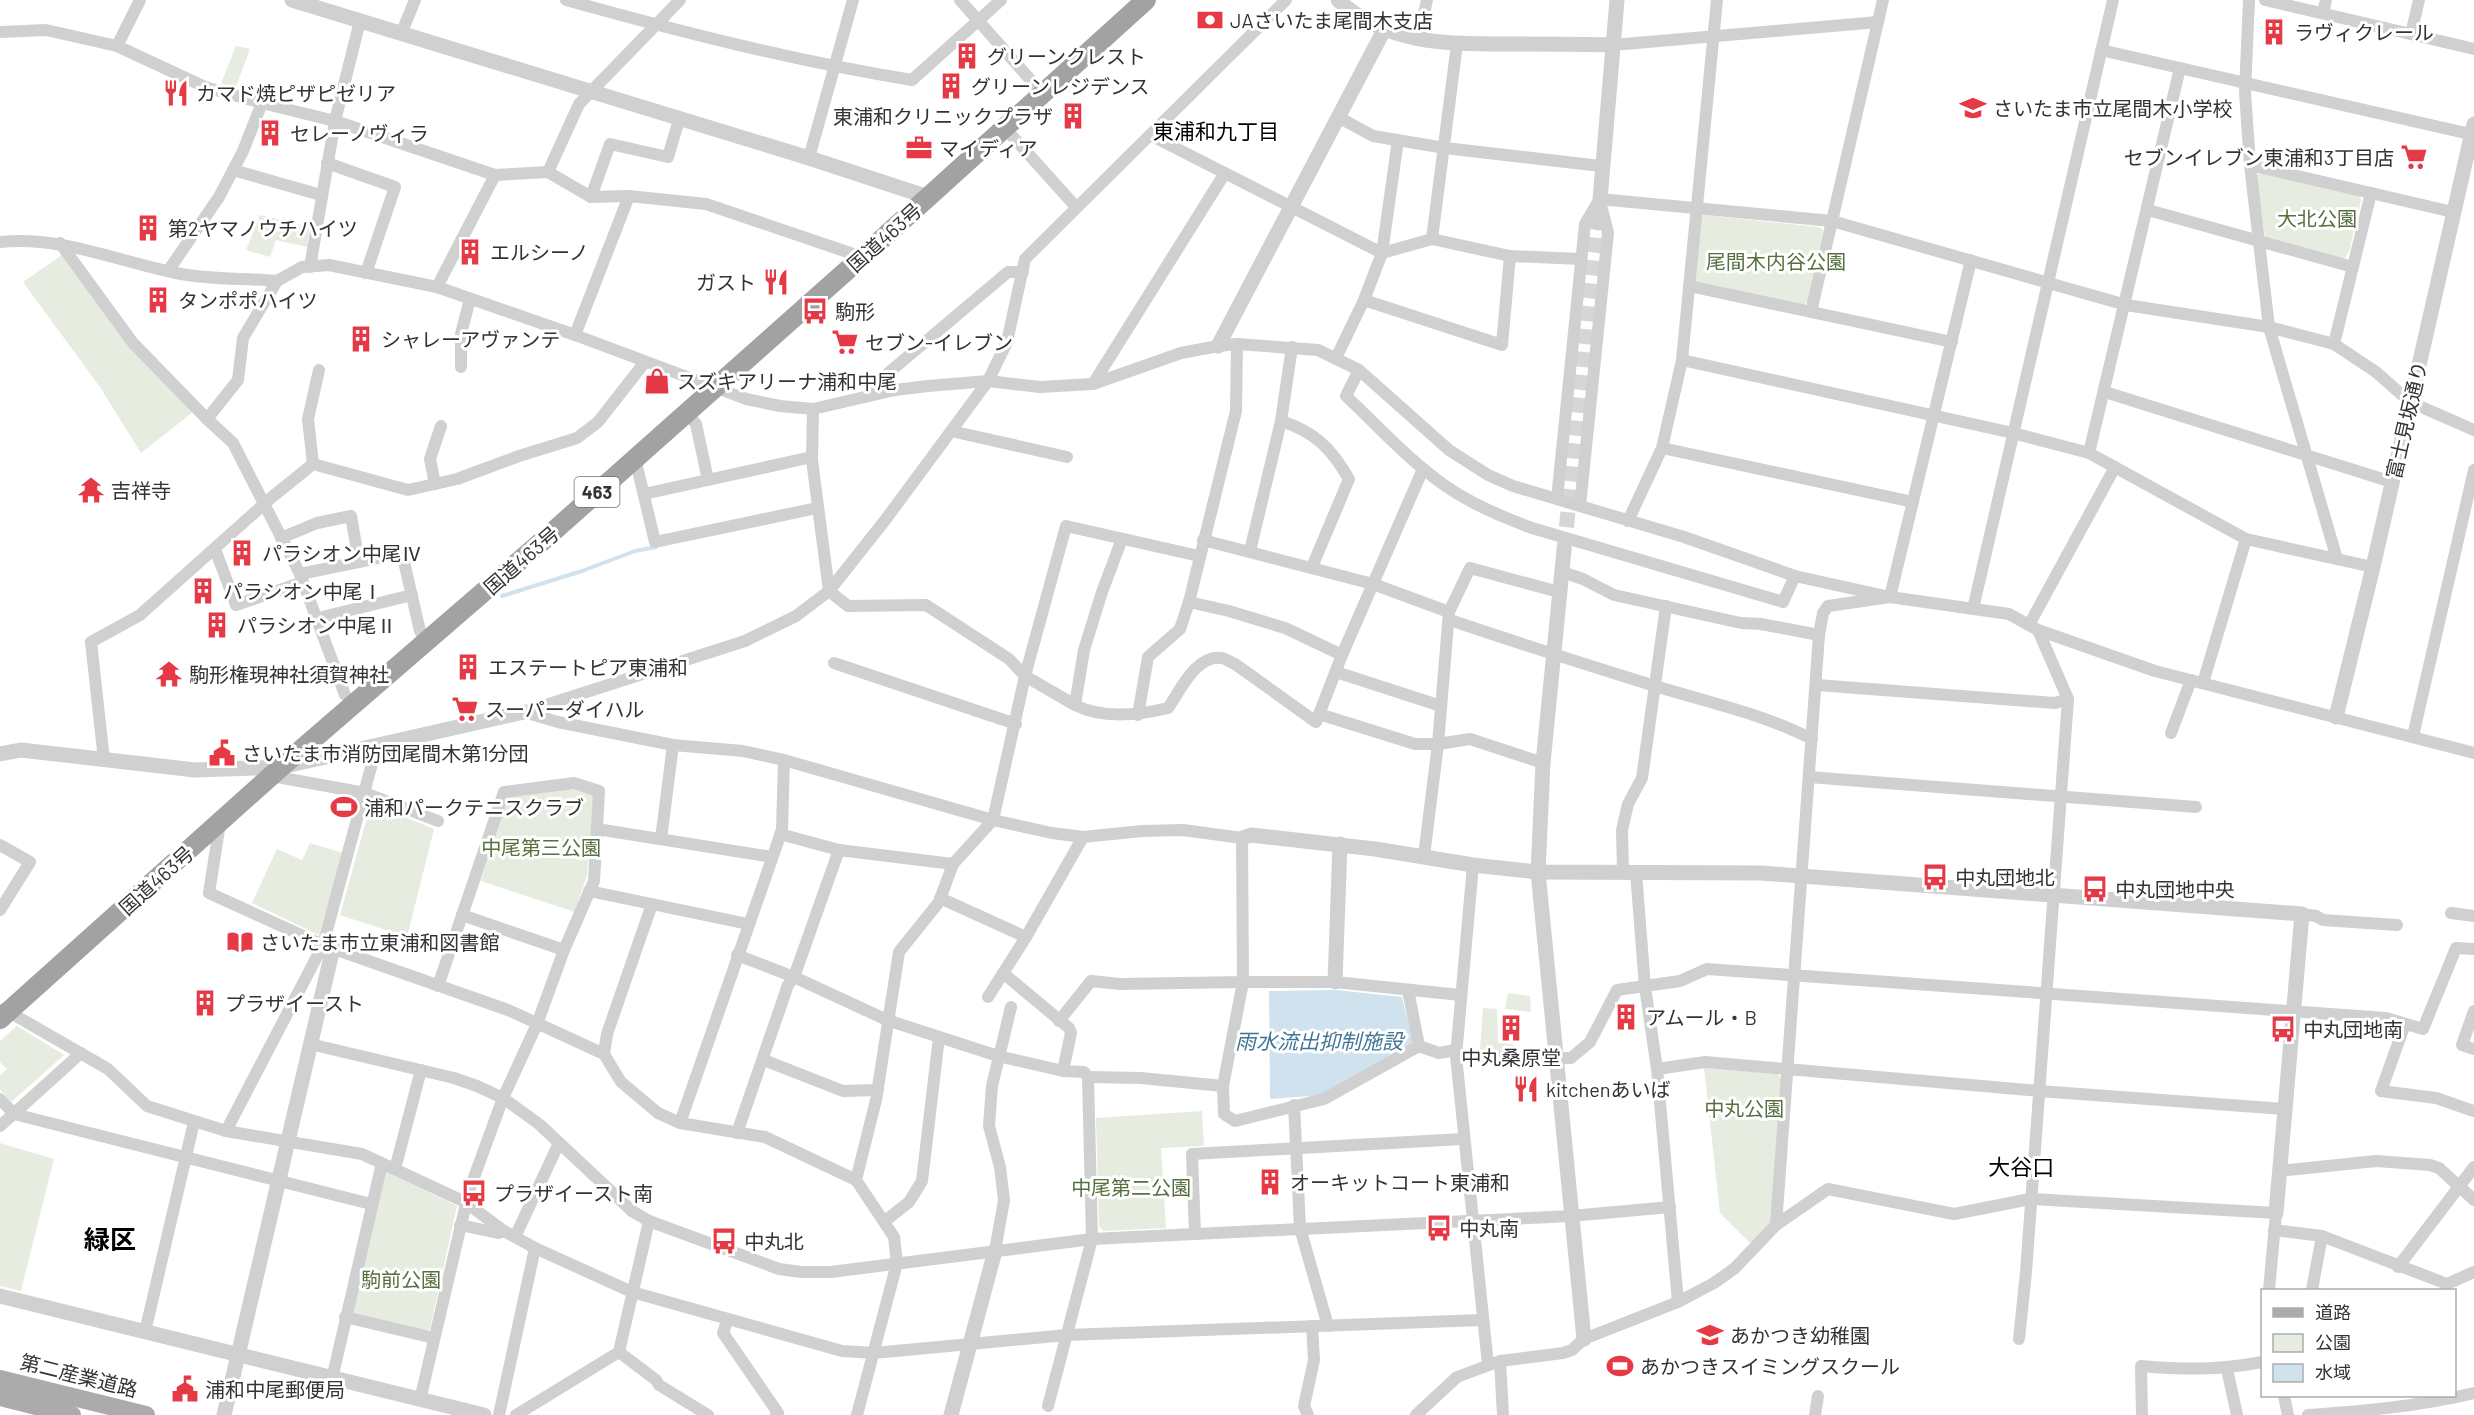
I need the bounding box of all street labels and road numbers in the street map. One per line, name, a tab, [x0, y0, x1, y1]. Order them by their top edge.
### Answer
street label: 国道463号	[842, 197, 926, 277]
street label: 富士見坂通り	[2381, 359, 2431, 481]
road number: 463	[574, 477, 620, 507]
street label: 国道463号	[479, 521, 563, 599]
street label: 国道463号	[114, 840, 198, 920]
street label: 第二産業道路	[18, 1349, 140, 1401]

